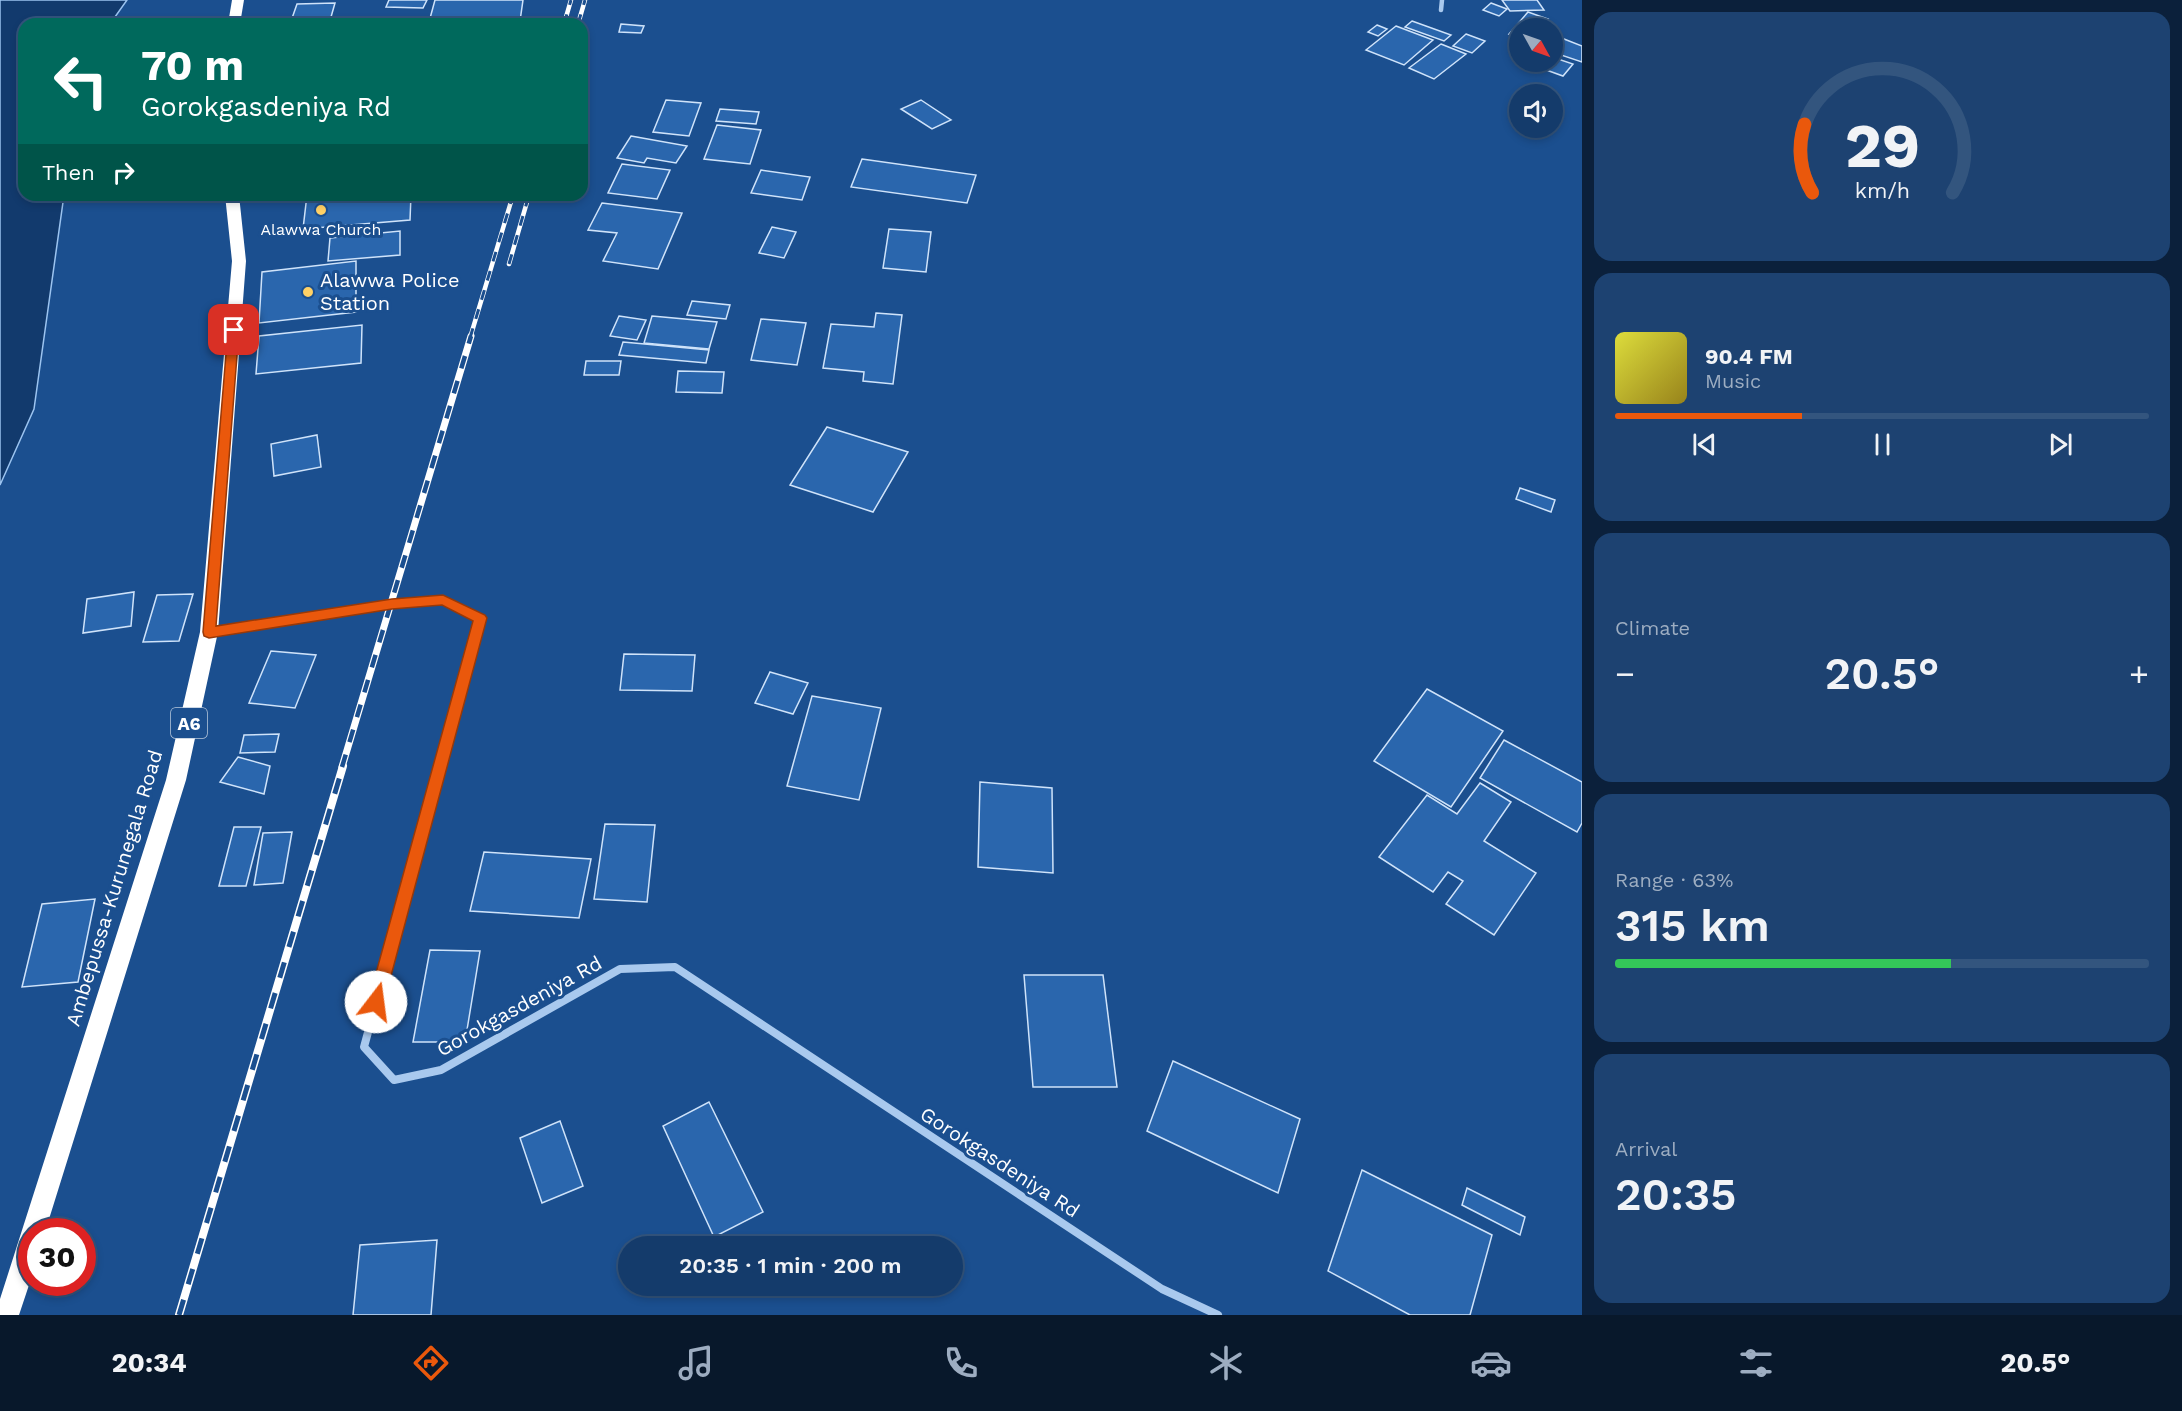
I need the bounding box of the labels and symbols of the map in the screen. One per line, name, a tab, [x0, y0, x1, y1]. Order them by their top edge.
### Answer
north arrow	[1509, 18, 1563, 72]
marker: Alawwa Church	[314, 203, 328, 217]
place label: Alawwa Church	[261, 220, 381, 239]
place label: Alawwa Police Station	[320, 268, 460, 315]
marker: Alawwa Police Station	[301, 285, 315, 299]
pin	[208, 304, 259, 355]
road number: A6	[171, 708, 207, 738]
street label: Ambepussa-Kurunegala Road	[61, 747, 167, 1029]
street label: Gorokgasdeniya Rd	[432, 951, 606, 1061]
position arrow	[344, 970, 408, 1034]
street label: Gorokgasdeniya Rd	[916, 1102, 1084, 1222]
speed limit sign: 30	[18, 1218, 96, 1296]

